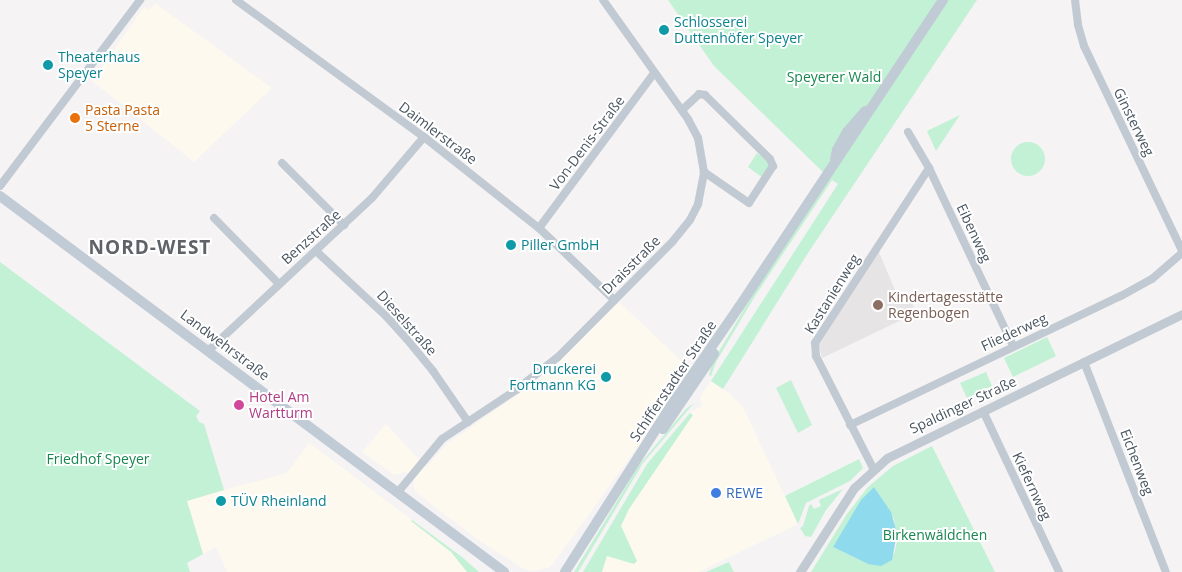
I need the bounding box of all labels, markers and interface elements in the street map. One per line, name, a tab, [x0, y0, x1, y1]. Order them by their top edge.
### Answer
place label: Schlosserei Duttenhöfer Speyer	[674, 14, 803, 46]
marker: Schlosserei Duttenhöfer Speyer	[658, 24, 670, 36]
place label: Theaterhaus Speyer	[58, 49, 140, 82]
marker: Theaterhaus Speyer	[42, 59, 54, 71]
park label: Speyerer Wald	[787, 69, 881, 85]
street label: Ginsterweg	[1110, 85, 1158, 159]
street label: Von-Denis-Straße	[546, 92, 628, 194]
street label: Daimlerstraße	[396, 98, 480, 168]
place label: Pasta Pasta 5 Sterne	[85, 102, 160, 134]
marker: Pasta Pasta 5 Sterne	[69, 112, 81, 124]
street label: Eibenweg	[953, 201, 995, 265]
street label: Benzstraße	[278, 206, 344, 268]
street label: Draisstraße	[598, 232, 664, 298]
district label: NORD-WEST	[87, 237, 213, 259]
place label: Piller GmbH	[521, 237, 599, 253]
marker: Piller GmbH	[505, 239, 517, 251]
street label: Kastanienweg	[801, 251, 863, 337]
street label: Dieselstraße	[374, 287, 440, 359]
place label: Kindertagesstätte Regenbogen	[888, 289, 1003, 322]
marker: Kindertagesstätte Regenbogen	[872, 299, 884, 311]
street label: Landwehrstraße	[177, 306, 273, 384]
street label: Fliederweg	[978, 309, 1050, 355]
street label: Schifferstadter Straße	[626, 317, 720, 445]
place label: Druckerei Fortmann KG	[509, 361, 596, 394]
marker: Druckerei Fortmann KG	[600, 371, 612, 383]
street label: Spaldinger Straße	[907, 373, 1019, 437]
place label: Hotel Am Wartturm	[249, 389, 313, 422]
marker: Hotel Am Wartturm	[233, 399, 245, 411]
street label: Eichenweg	[1117, 427, 1157, 497]
street label: Kiefernweg	[1009, 449, 1055, 523]
park label: Friedhof Speyer	[47, 451, 149, 467]
place label: REWE	[726, 485, 763, 501]
marker: REWE	[710, 487, 722, 499]
place label: TÜV Rheinland	[231, 493, 327, 509]
marker: TÜV Rheinland	[215, 495, 227, 507]
park label: Birkenwäldchen	[883, 527, 987, 543]

